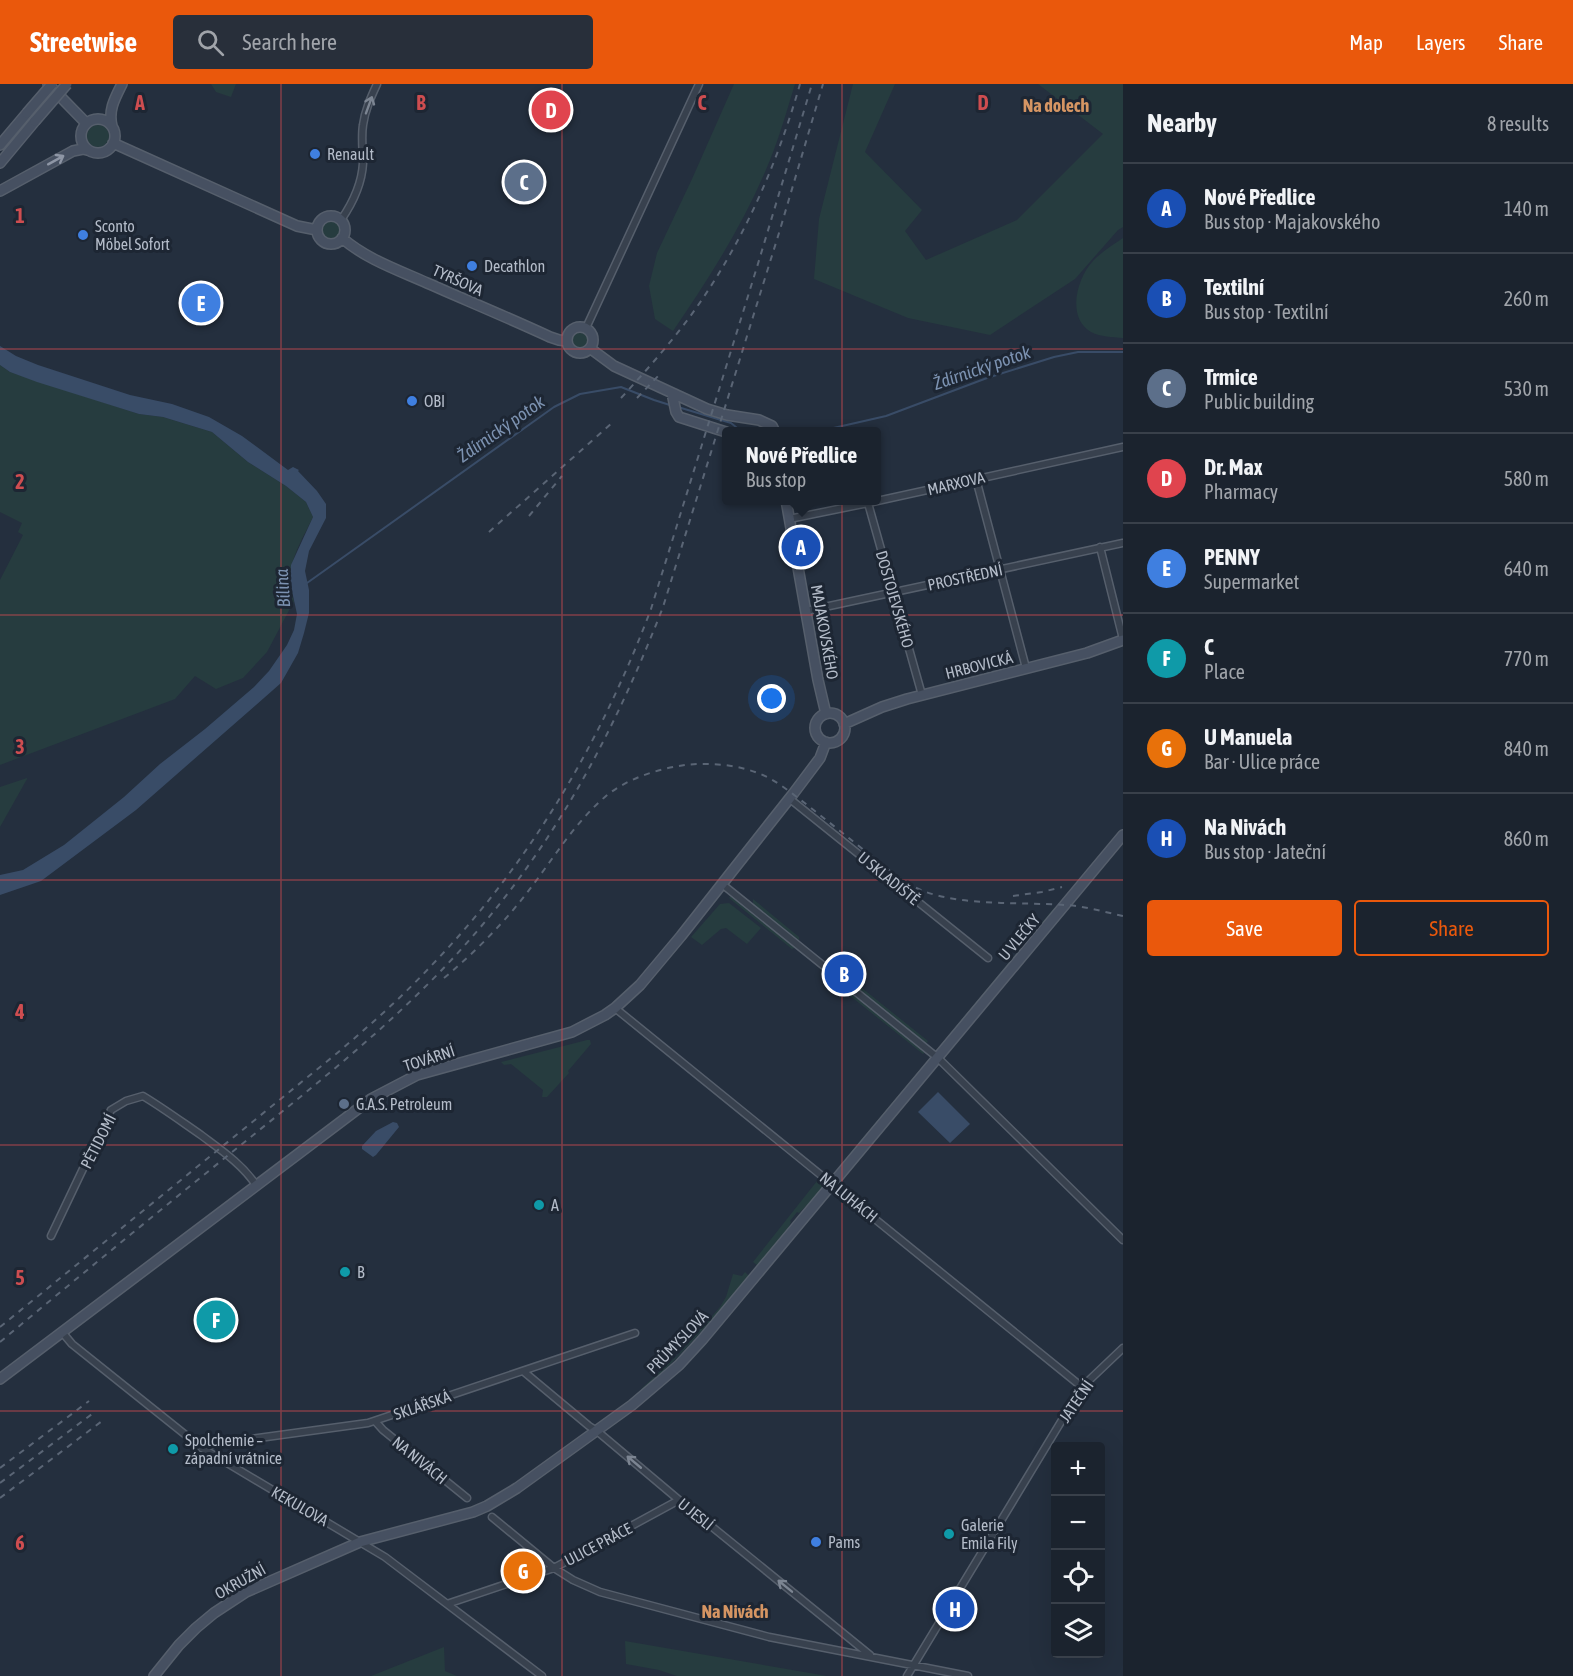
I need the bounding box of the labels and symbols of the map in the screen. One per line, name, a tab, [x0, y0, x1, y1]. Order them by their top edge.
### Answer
pin: D	[532, 87, 570, 132]
text: A	[134, 91, 145, 114]
text: B	[416, 91, 426, 114]
text: C	[698, 91, 707, 114]
text: D	[977, 91, 989, 114]
district label: Na dolech	[1023, 95, 1090, 116]
one-way arrow	[364, 96, 375, 115]
place label: Renault	[327, 145, 374, 163]
marker: Renault	[308, 147, 322, 161]
one-way arrow	[47, 154, 64, 166]
pin: C	[504, 160, 544, 204]
text: 1	[15, 204, 25, 227]
place label: Sconto Möbel Sofort	[95, 217, 170, 253]
marker: Sconto Möbel Sofort	[76, 228, 90, 242]
place label: Decathlon	[484, 257, 545, 275]
marker: Decathlon	[465, 259, 479, 273]
street label: TYRŠOVA	[430, 261, 486, 299]
pin: E	[182, 280, 220, 326]
water label: Ždírnický potok	[930, 341, 1034, 394]
water label: Ždírnický potok	[453, 390, 549, 466]
place label: OBI	[424, 392, 445, 410]
marker: OBI	[405, 394, 419, 408]
street label: MARXOVA	[926, 468, 986, 498]
text: 2	[15, 470, 25, 493]
pin: A	[782, 524, 820, 570]
street label: DOSTOJEVSKÉHO	[873, 548, 917, 650]
street label: PROSTŘEDNÍ	[926, 560, 1004, 594]
water label: Bílina	[271, 567, 294, 608]
street label: MAJAKOVSKÉHO	[808, 583, 842, 681]
street label: HRBOVICKÁ	[943, 648, 1015, 682]
your location	[757, 684, 786, 713]
text: 3	[15, 735, 25, 758]
street label: U SKLADIŠTĚ	[855, 848, 923, 908]
street label: U VLEČKY	[995, 910, 1044, 964]
pin: B	[824, 952, 864, 996]
text: 4	[14, 1000, 25, 1023]
street label: TOVÁRNÍ	[401, 1041, 457, 1075]
place label: G.A.S. Petroleum	[356, 1095, 452, 1113]
marker: G.A.S. Petroleum	[337, 1097, 351, 1111]
street label: PĚTIDOMÍ	[77, 1111, 119, 1171]
street label: NA LUHÁCH	[817, 1168, 881, 1226]
place label: A	[551, 1196, 559, 1214]
marker: A	[532, 1198, 546, 1212]
place label: B	[357, 1263, 365, 1281]
marker: B	[338, 1265, 352, 1279]
text: 5	[15, 1266, 25, 1289]
pin: F	[196, 1298, 236, 1342]
street label: PRŮMYSLOVÁ	[642, 1306, 711, 1377]
street label: JATEČNÍ	[1055, 1377, 1097, 1425]
street label: SKLÁŘSKÁ	[391, 1387, 453, 1423]
place label: Spolchemie – západní vrátnice	[185, 1431, 282, 1468]
street label: NA NIVÁCH	[389, 1433, 451, 1487]
marker: Spolchemie – západní vrátnice	[166, 1442, 180, 1456]
one-way arrow	[626, 1456, 642, 1469]
street label: KEKULOVA	[268, 1483, 332, 1529]
street label: U JESLÍ	[675, 1494, 717, 1534]
place label: Galerie Emila Fily	[961, 1516, 1018, 1553]
street label: ULICE PRÁCE	[561, 1519, 635, 1569]
marker: Galerie Emila Fily	[942, 1527, 956, 1541]
text: 6	[15, 1531, 25, 1554]
place label: Pams	[828, 1533, 860, 1551]
marker: Pams	[809, 1535, 823, 1549]
pin: G	[504, 1548, 542, 1594]
street label: OKRUŽNÍ	[211, 1560, 269, 1602]
one-way arrow	[777, 1580, 793, 1593]
pin: H	[936, 1586, 974, 1631]
district label: Na Nivách	[701, 1601, 769, 1622]

